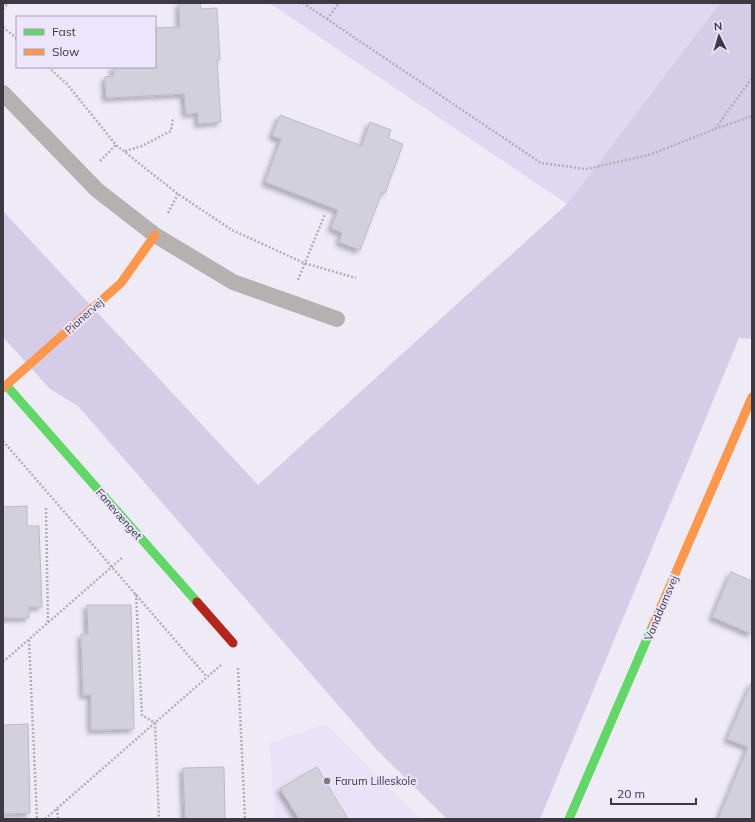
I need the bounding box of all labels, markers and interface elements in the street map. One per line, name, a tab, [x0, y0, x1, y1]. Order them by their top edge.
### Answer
legend	[16, 16, 156, 68]
north arrow	[699, 16, 739, 56]
text: N	[713, 19, 723, 33]
text: Fast	[52, 24, 76, 39]
text: Slow	[52, 44, 80, 59]
street label: Pionervej	[62, 295, 106, 337]
street label: Fanevænget	[93, 486, 145, 543]
street label: Vanddamsvej	[641, 573, 681, 643]
place label: Farum Lilleskole	[335, 774, 416, 788]
marker: Farum Lilleskole	[322, 776, 332, 786]
scale bar	[611, 780, 696, 806]
text: 20 m	[617, 786, 645, 801]

